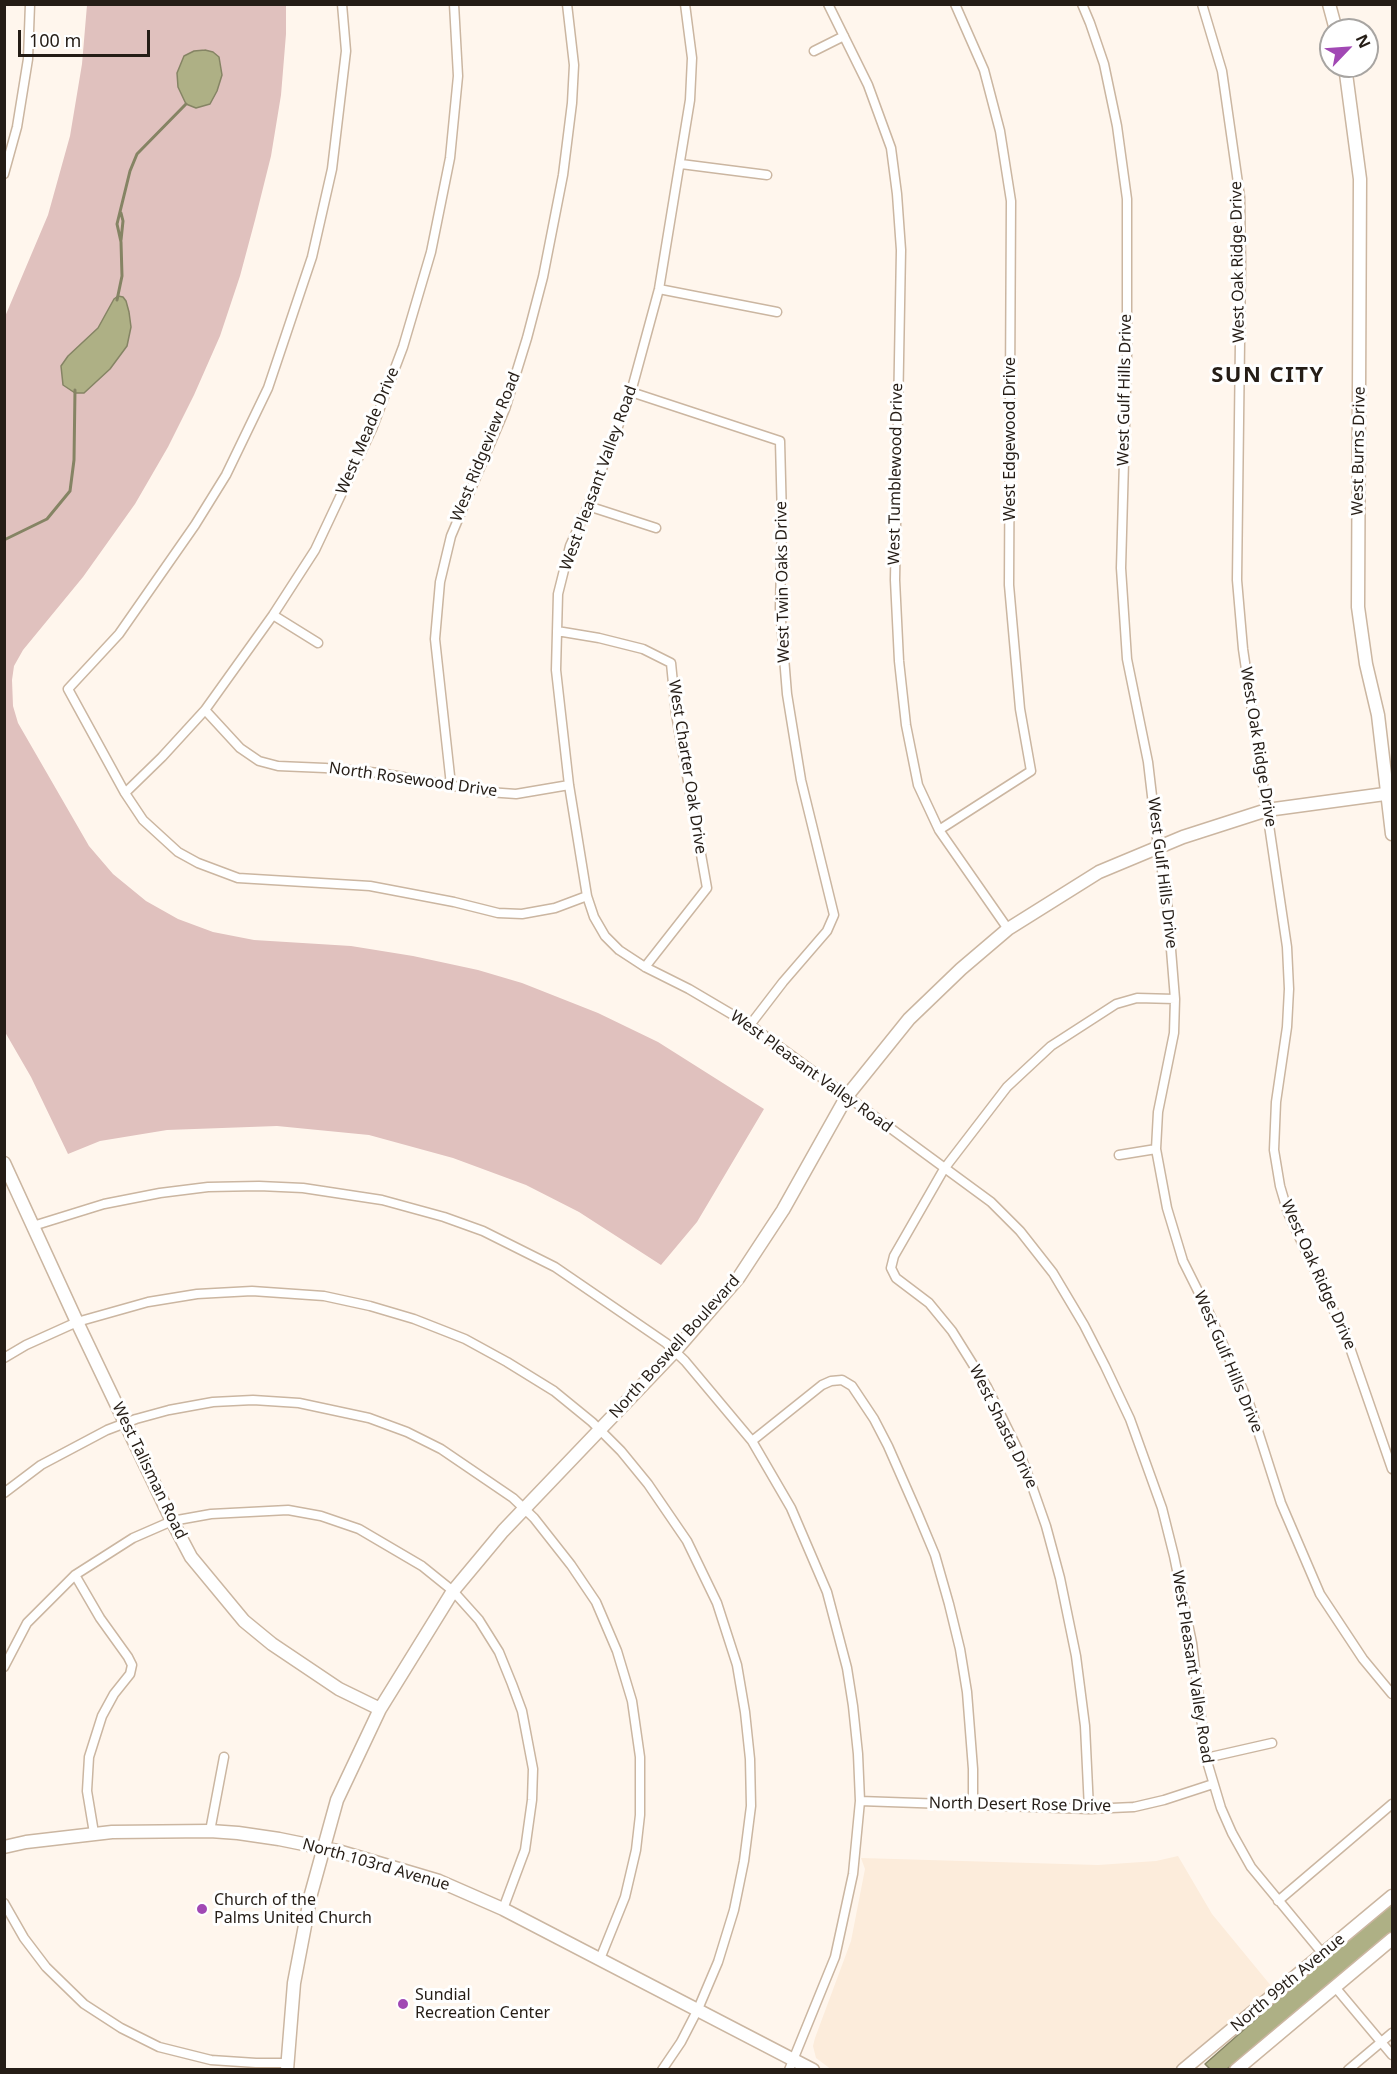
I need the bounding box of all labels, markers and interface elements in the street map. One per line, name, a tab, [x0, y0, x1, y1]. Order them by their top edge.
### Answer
scale bar	[21, 18, 153, 56]
north arrow	[1319, 18, 1379, 78]
text: 100 m	[29, 28, 81, 52]
text: N	[1351, 31, 1376, 52]
street label: West Oak Ridge Drive	[1227, 181, 1249, 343]
street label: West Gulf Hills Drive	[1114, 314, 1136, 466]
street label: West Edgewood Drive	[1000, 357, 1020, 521]
district label: SUN CITY	[1211, 363, 1325, 389]
street label: West Meade Drive	[333, 365, 403, 497]
street label: West Ridgeview Road	[447, 369, 525, 525]
street label: West Pleasant Valley Road	[557, 383, 641, 573]
street label: West Tumblewood Drive	[885, 383, 907, 565]
street label: West Burns Drive	[1348, 386, 1370, 516]
street label: West Twin Oaks Drive	[772, 501, 794, 663]
street label: West Oak Ridge Drive	[1236, 666, 1280, 828]
street label: West Charter Oak Drive	[664, 679, 710, 855]
street label: North Rosewood Drive	[328, 759, 498, 801]
street label: West Gulf Hills Drive	[1143, 796, 1181, 950]
street label: West Pleasant Valley Road	[726, 1007, 896, 1137]
street label: West Oak Ridge Drive	[1276, 1197, 1360, 1353]
street label: North Boswell Boulevard	[606, 1271, 744, 1423]
street label: West Gulf Hills Drive	[1189, 1288, 1267, 1436]
street label: West Shasta Drive	[965, 1362, 1041, 1492]
street label: West Talisman Road	[107, 1399, 191, 1543]
street label: West Pleasant Valley Road	[1167, 1569, 1217, 1765]
street label: North Desert Rose Drive	[929, 1794, 1111, 1816]
street label: North 103rd Avenue	[300, 1835, 452, 1895]
place label: Church of the Palms United Church	[214, 1890, 372, 1928]
marker: Church of the Palms United Church	[195, 1902, 209, 1916]
street label: North 99th Avenue	[1227, 1930, 1349, 2036]
place label: Sundial Recreation Center	[415, 1985, 550, 2023]
marker: Sundial Recreation Center	[396, 1997, 410, 2011]

